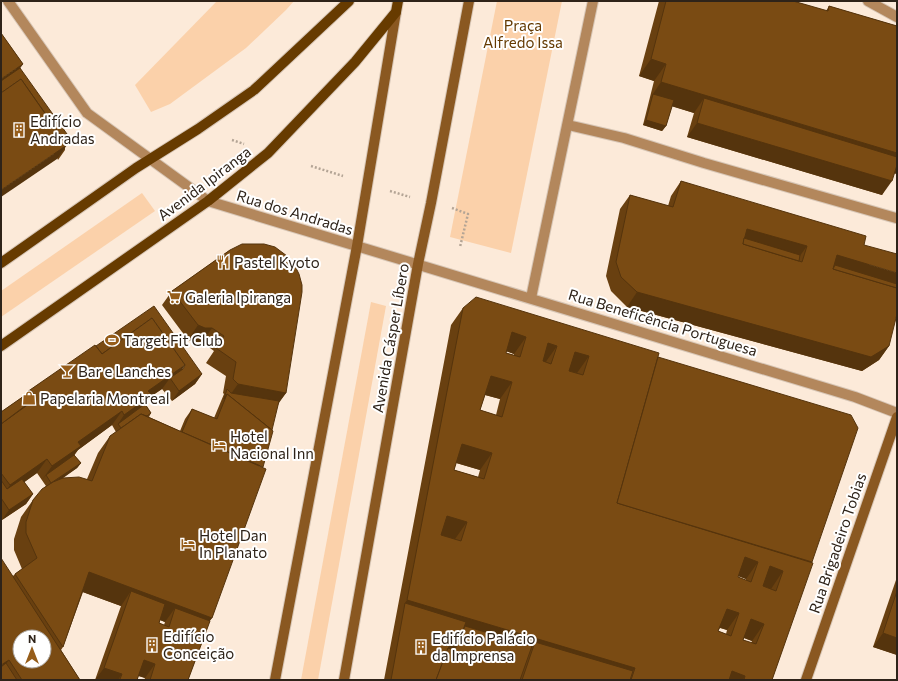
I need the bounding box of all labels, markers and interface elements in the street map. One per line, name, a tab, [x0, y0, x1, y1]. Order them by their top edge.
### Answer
park label: Praça Alfredo Issa	[483, 16, 563, 51]
place label: Edifício Andradas	[30, 112, 95, 147]
building icon: Edifício Andradas	[11, 122, 27, 138]
street label: Avenida Ipiranga	[154, 142, 254, 224]
street label: Rua dos Andradas	[235, 186, 356, 238]
place label: Pastel Kyoto	[234, 253, 320, 271]
restaurant icon: Pastel Kyoto	[215, 254, 231, 270]
street label: Avenida Cásper Líbero	[368, 262, 412, 414]
street label: Rua Beneficência Portuguesa	[566, 285, 760, 359]
place label: Galeria Ipiranga	[185, 288, 291, 306]
supermarket icon: Galeria Ipiranga	[166, 289, 182, 305]
place label: Target Fit Club	[123, 331, 223, 349]
sports icon: Target Fit Club	[104, 332, 120, 348]
place label: Bar e Lanches	[78, 362, 171, 380]
bar icon: Bar e Lanches	[59, 363, 75, 379]
place label: Papelaria Montreal	[40, 389, 170, 407]
shop icon: Papelaria Montreal	[21, 390, 37, 406]
place label: Hotel Nacional Inn	[230, 427, 314, 462]
hotel icon: Hotel Nacional Inn	[211, 437, 227, 453]
street label: Rua Brigadeiro Tobias	[805, 470, 870, 616]
place label: Hotel Dan In Planato	[199, 526, 267, 561]
hotel icon: Hotel Dan In Planato	[180, 536, 196, 552]
place label: Edifício Conceição	[163, 627, 234, 662]
north arrow	[12, 629, 52, 669]
place label: Edifício Palácio da Imprensa	[432, 629, 535, 664]
text: N	[28, 632, 36, 645]
building icon: Edifício Conceição	[144, 637, 160, 653]
building icon: Edifício Palácio da Imprensa	[413, 639, 429, 655]

